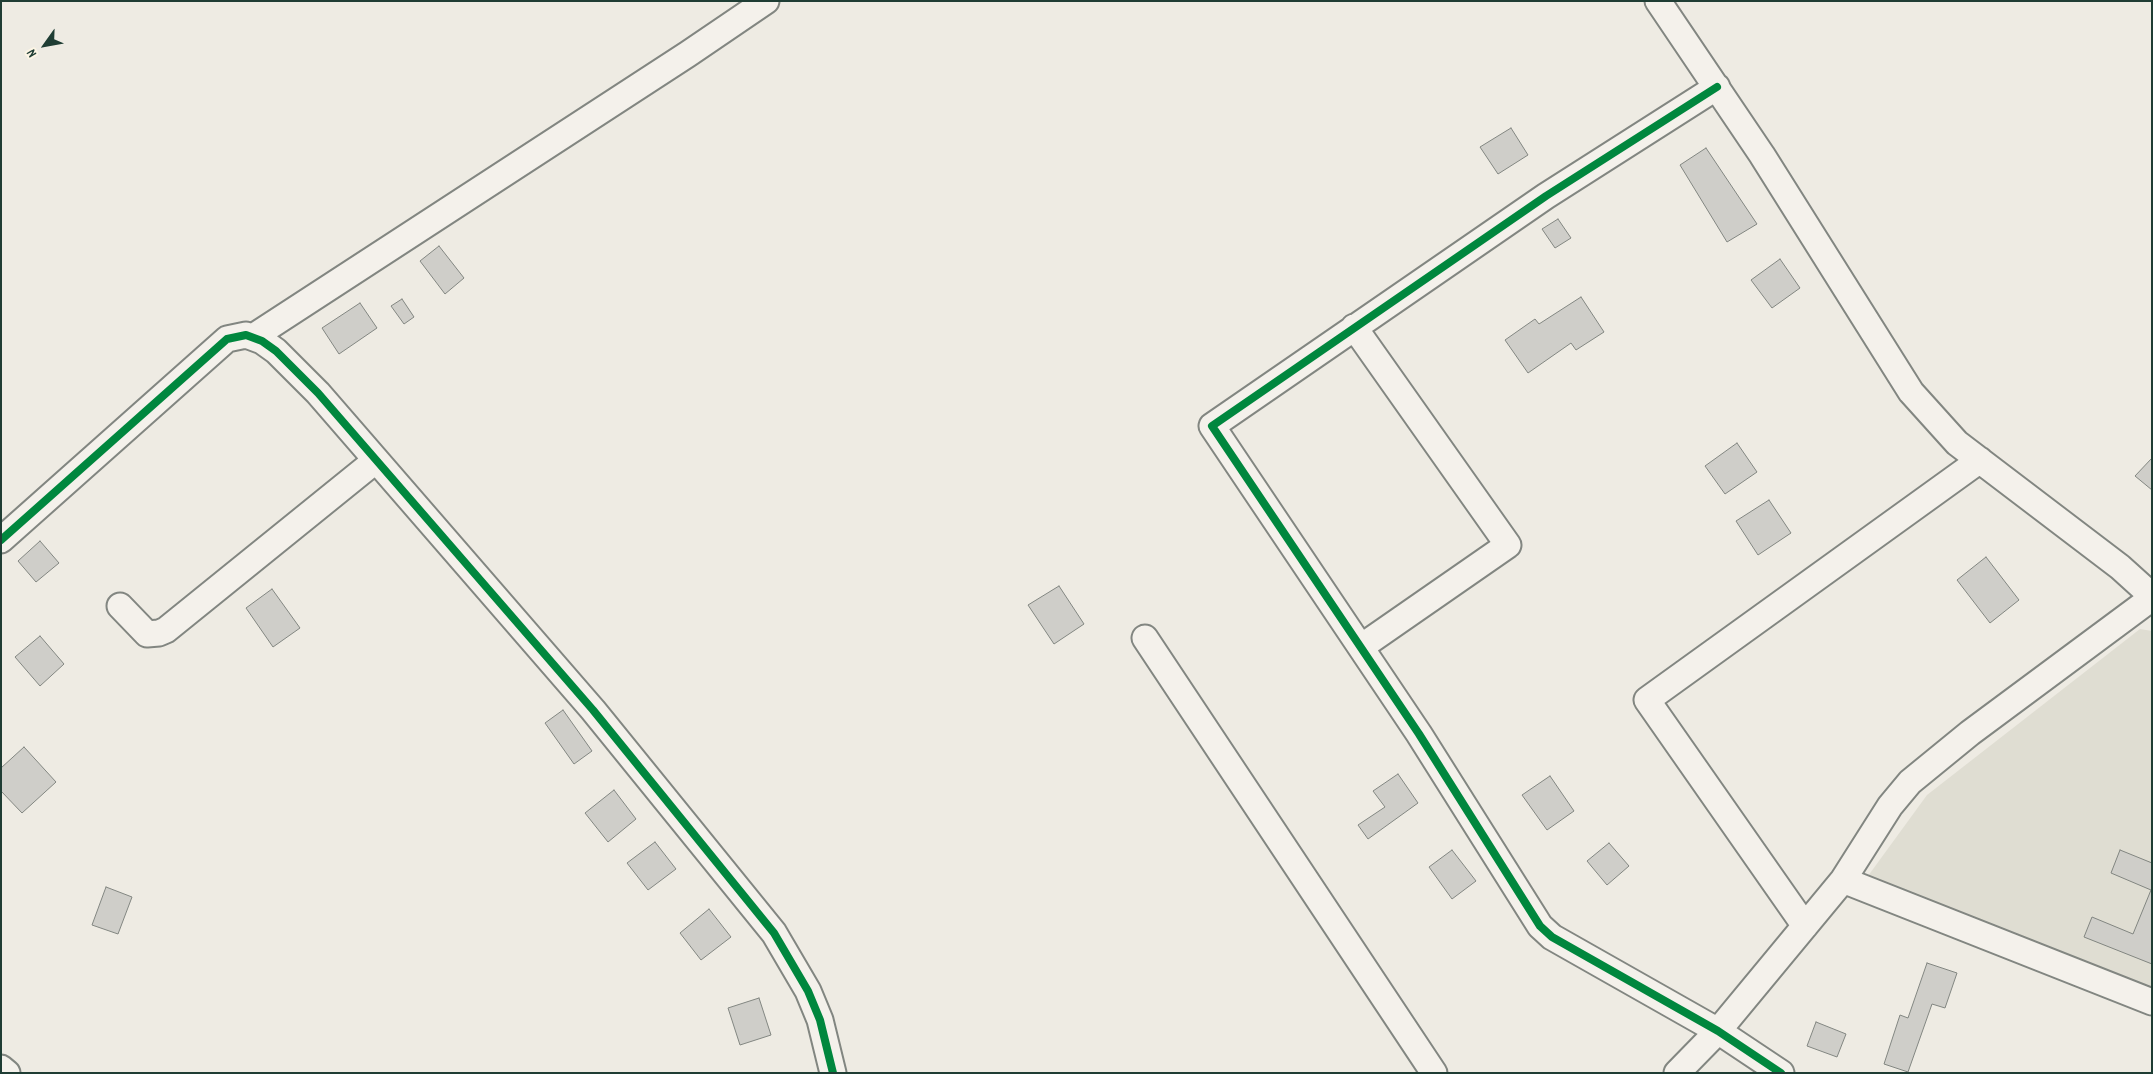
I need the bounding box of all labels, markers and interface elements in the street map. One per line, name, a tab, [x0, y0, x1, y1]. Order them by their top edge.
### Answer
north arrow	[20, 20, 70, 70]
text: N	[22, 45, 43, 61]

